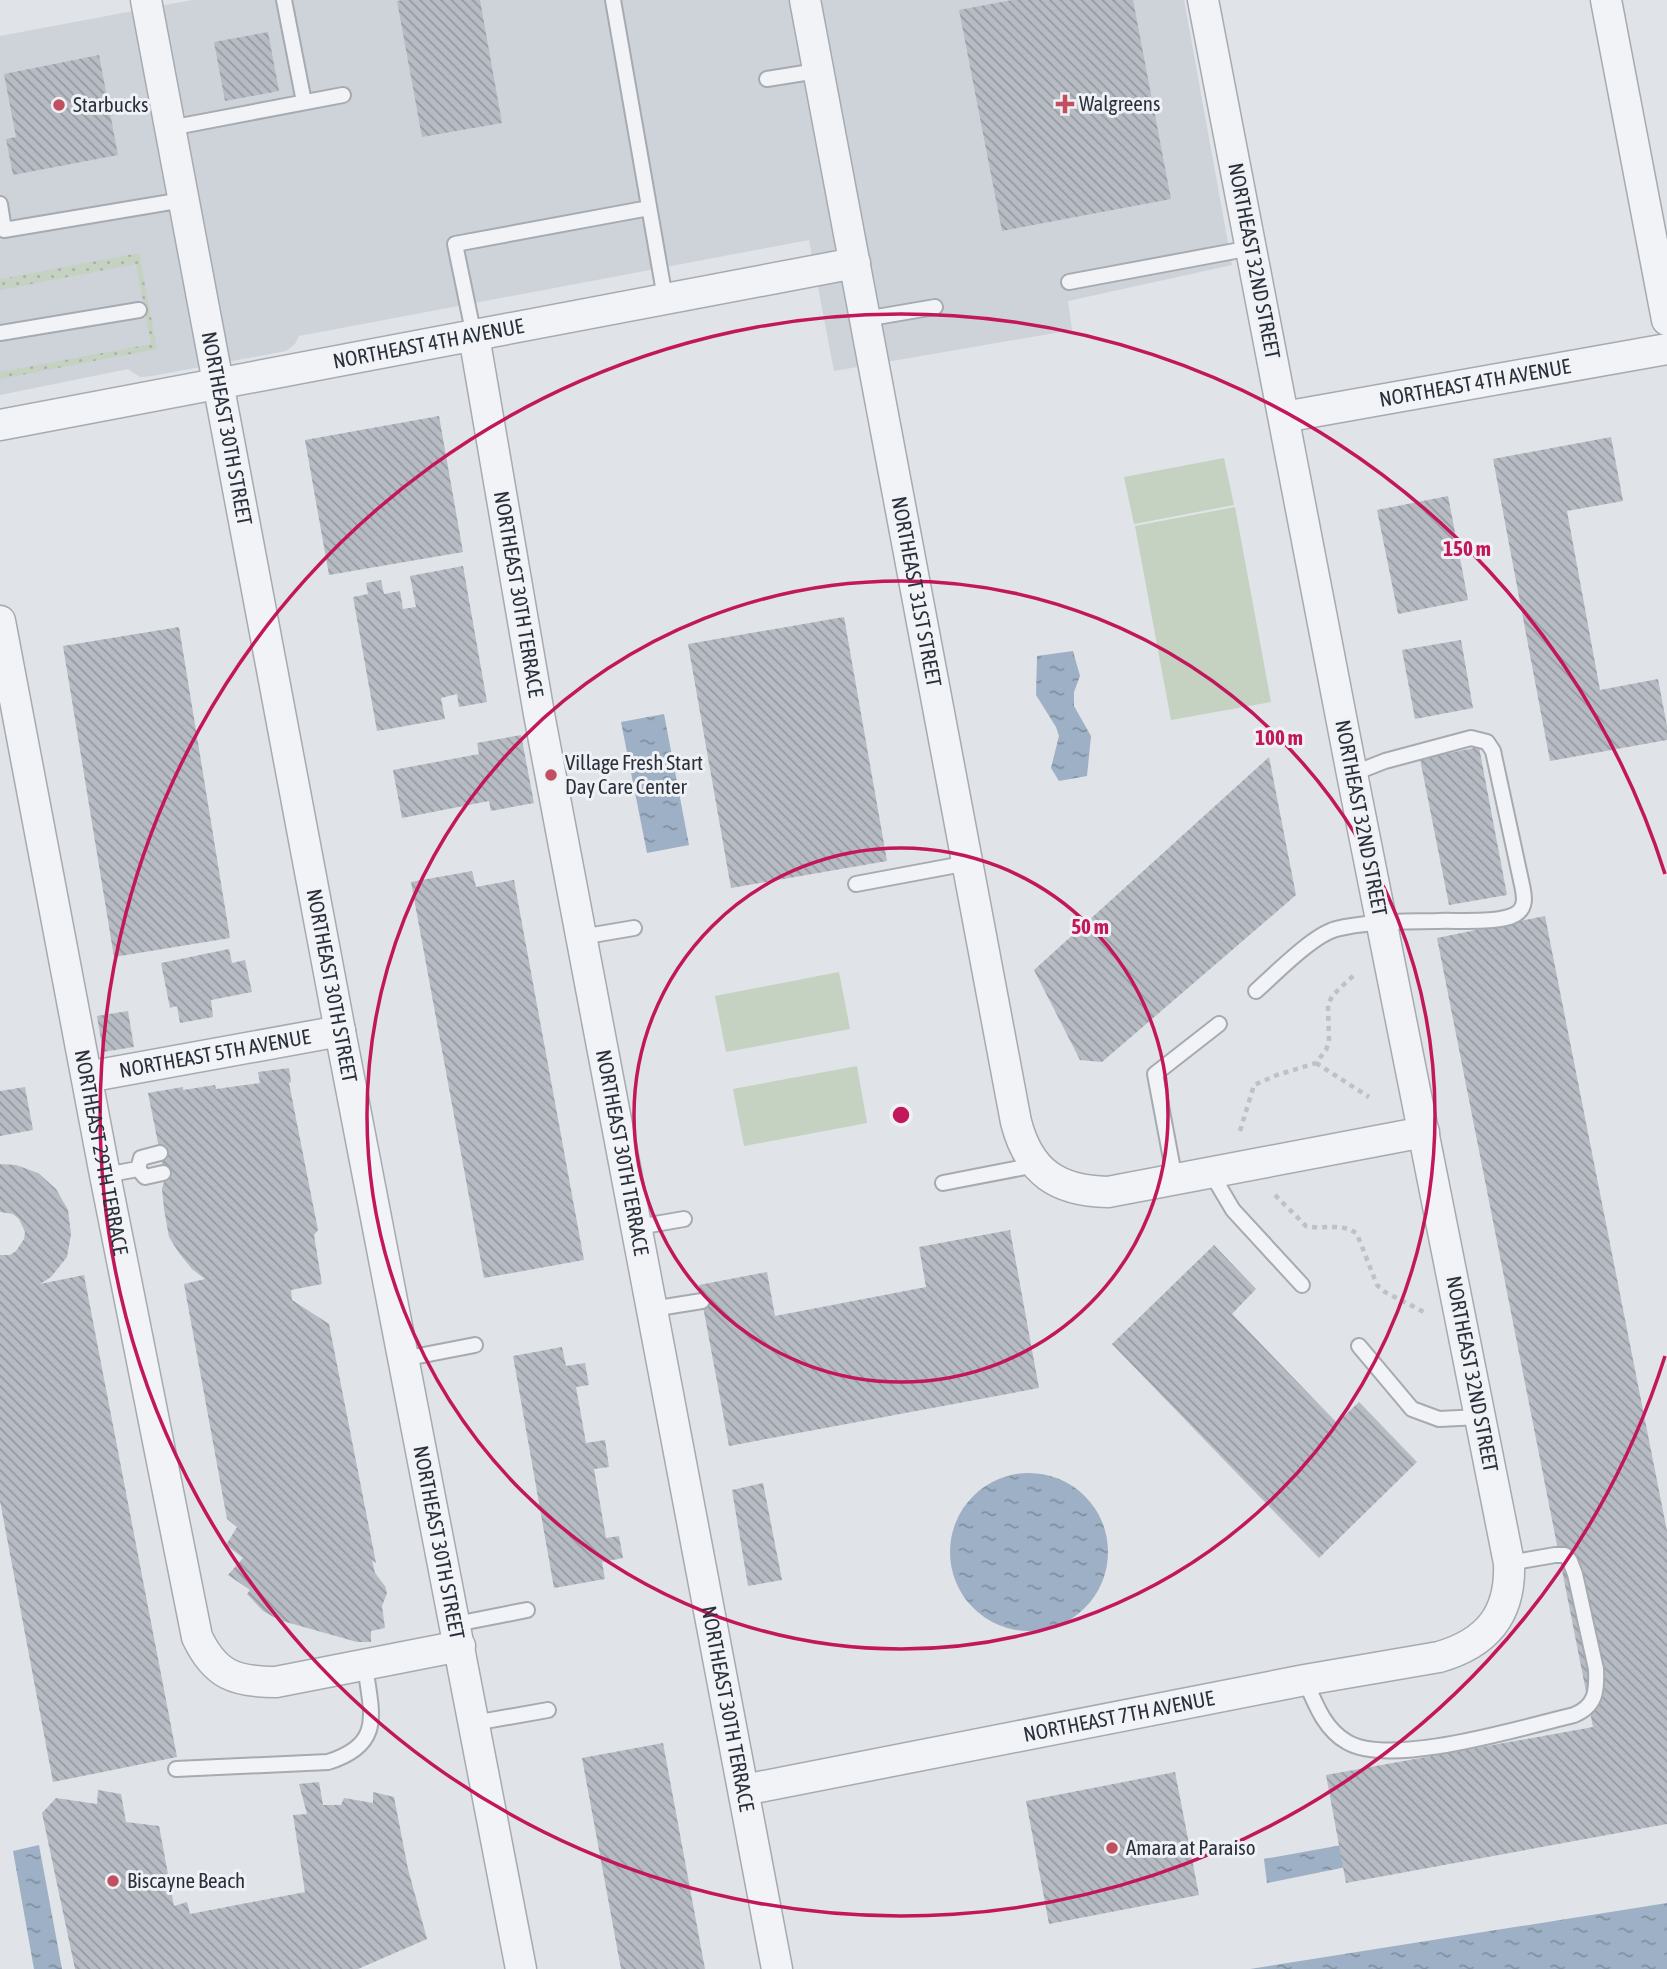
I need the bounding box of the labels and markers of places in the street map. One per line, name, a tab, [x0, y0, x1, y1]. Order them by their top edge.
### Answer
place label: Walgreens	[1079, 91, 1160, 115]
place label: Starbucks	[73, 92, 148, 116]
marker: Walgreens	[1057, 96, 1073, 112]
marker: Starbucks	[51, 97, 67, 113]
place label: Village Fresh Start Day Care Center	[565, 750, 703, 798]
marker: Village Fresh Start Day Care Center	[543, 767, 559, 783]
centre of rings	[889, 1103, 913, 1127]
place label: Amara at Paraiso	[1126, 1835, 1256, 1859]
marker: Amara at Paraiso	[1104, 1840, 1120, 1856]
place label: Biscayne Beach	[127, 1868, 245, 1892]
marker: Biscayne Beach	[105, 1873, 121, 1889]

